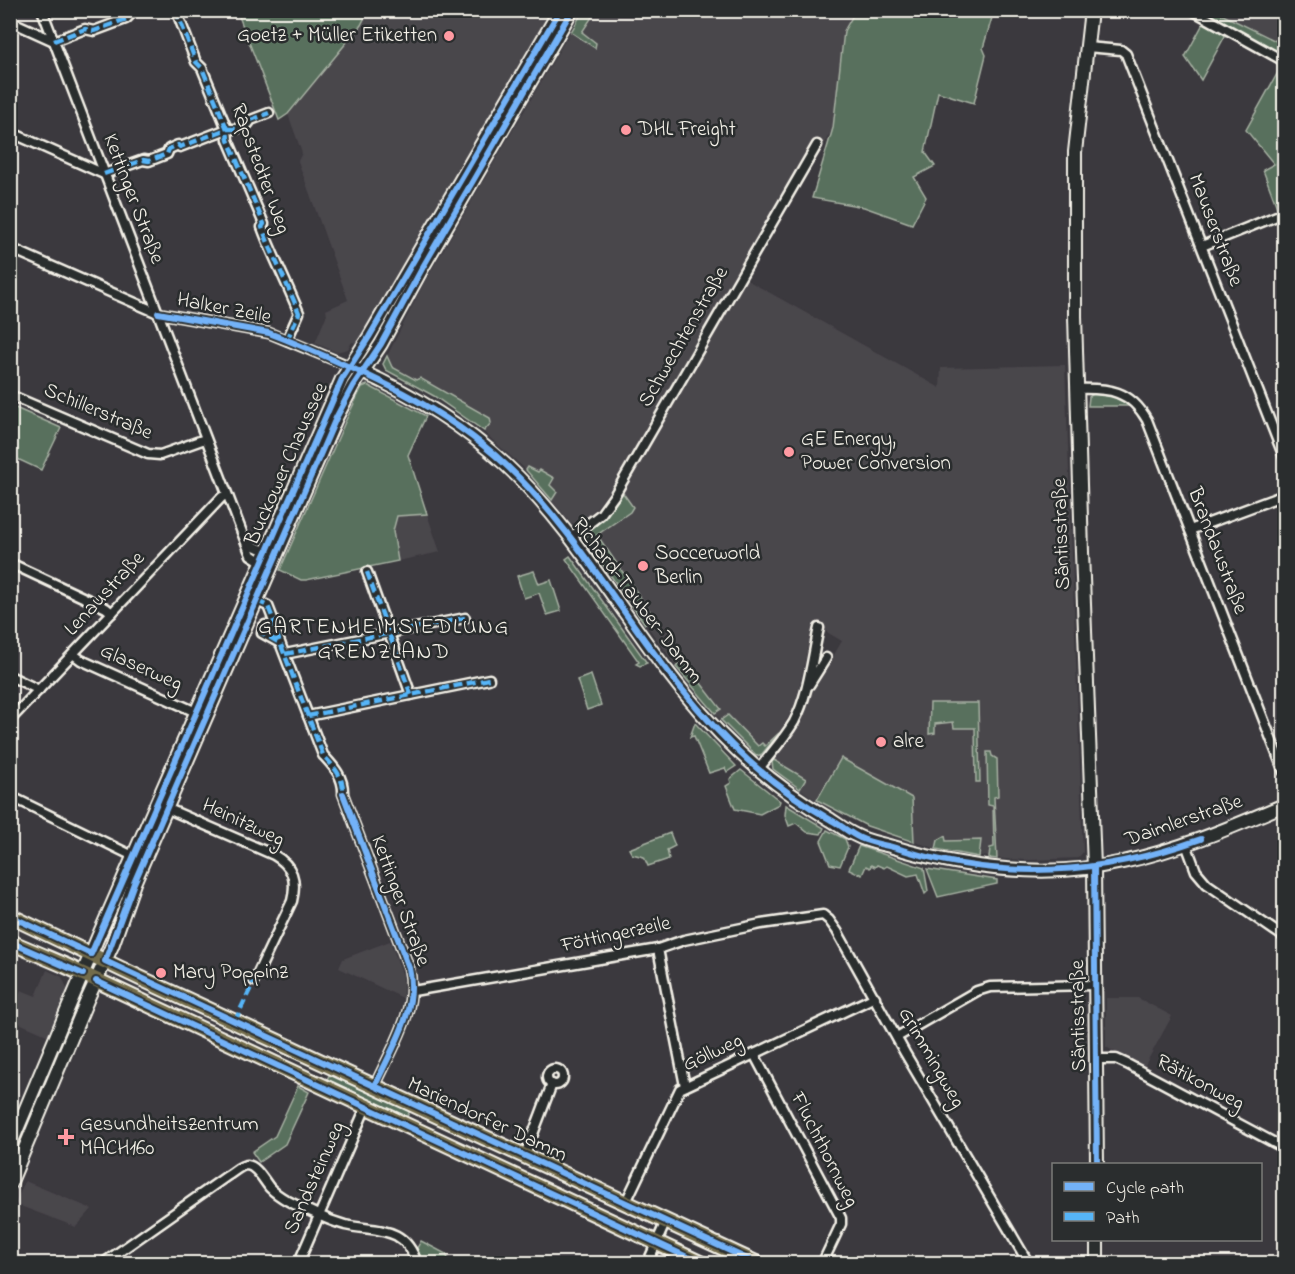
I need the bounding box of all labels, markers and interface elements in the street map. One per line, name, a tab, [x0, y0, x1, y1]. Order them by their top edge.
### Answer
place label: Goetz + Müller Etiketten	[237, 21, 437, 51]
marker: Goetz + Müller Etiketten	[442, 29, 456, 43]
street label: Rapstedter Weg	[221, 100, 297, 239]
place label: DHL Freight	[637, 115, 736, 147]
marker: DHL Freight	[619, 123, 633, 137]
street label: Kettinger Straße	[93, 130, 172, 270]
street label: Mauserstraße	[1180, 169, 1250, 291]
street label: Schwechtenstraße	[631, 261, 737, 413]
street label: Halker Zeile	[174, 285, 274, 333]
street label: Schillerstraße	[39, 376, 158, 449]
street label: Buckower Chaussee	[237, 377, 337, 551]
place label: GE Energy, Power Conversion	[801, 425, 951, 479]
marker: GE Energy, Power Conversion	[782, 445, 796, 459]
street label: Säntisstraße	[1045, 477, 1079, 590]
street label: Brandaustraße	[1179, 482, 1255, 619]
street label: Richard-Tauber-Damm	[564, 511, 710, 691]
place label: Soccerworld Berlin	[654, 539, 760, 593]
street label: Lenaustraße	[58, 544, 153, 643]
marker: Soccerworld Berlin	[636, 559, 650, 573]
district label: GARTENHEIMSIEDLUNG GRENZLAND	[258, 612, 510, 669]
street label: Glaserweg	[94, 637, 187, 701]
place label: alre	[893, 727, 924, 757]
marker: alre	[874, 735, 888, 749]
street label: Daimlerstraße	[1120, 787, 1247, 855]
street label: Heinitzweg	[196, 791, 289, 857]
street label: Kettinger Straße	[361, 831, 438, 972]
street label: Föttingerzeile	[558, 909, 674, 963]
place label: Mary Poppinz	[173, 958, 288, 990]
street label: Säntisstraße	[1063, 959, 1095, 1072]
marker: Mary Poppinz	[154, 966, 168, 980]
street label: Grimmingweg	[888, 1002, 972, 1115]
street label: Göllweg	[678, 1026, 749, 1082]
street label: Rätikonweg	[1150, 1047, 1250, 1121]
street label: Mariendorfer Damm	[402, 1070, 572, 1170]
street label: Fluchthornweg	[780, 1086, 866, 1214]
place label: Gesundheitszentrum MACH160	[80, 1110, 259, 1164]
street label: Sandsteinweg	[277, 1117, 355, 1240]
marker: Gesundheitszentrum MACH160	[57, 1128, 75, 1146]
legend	[1052, 1163, 1262, 1241]
text: Cycle path	[1106, 1176, 1184, 1202]
text: Path	[1106, 1206, 1140, 1232]

